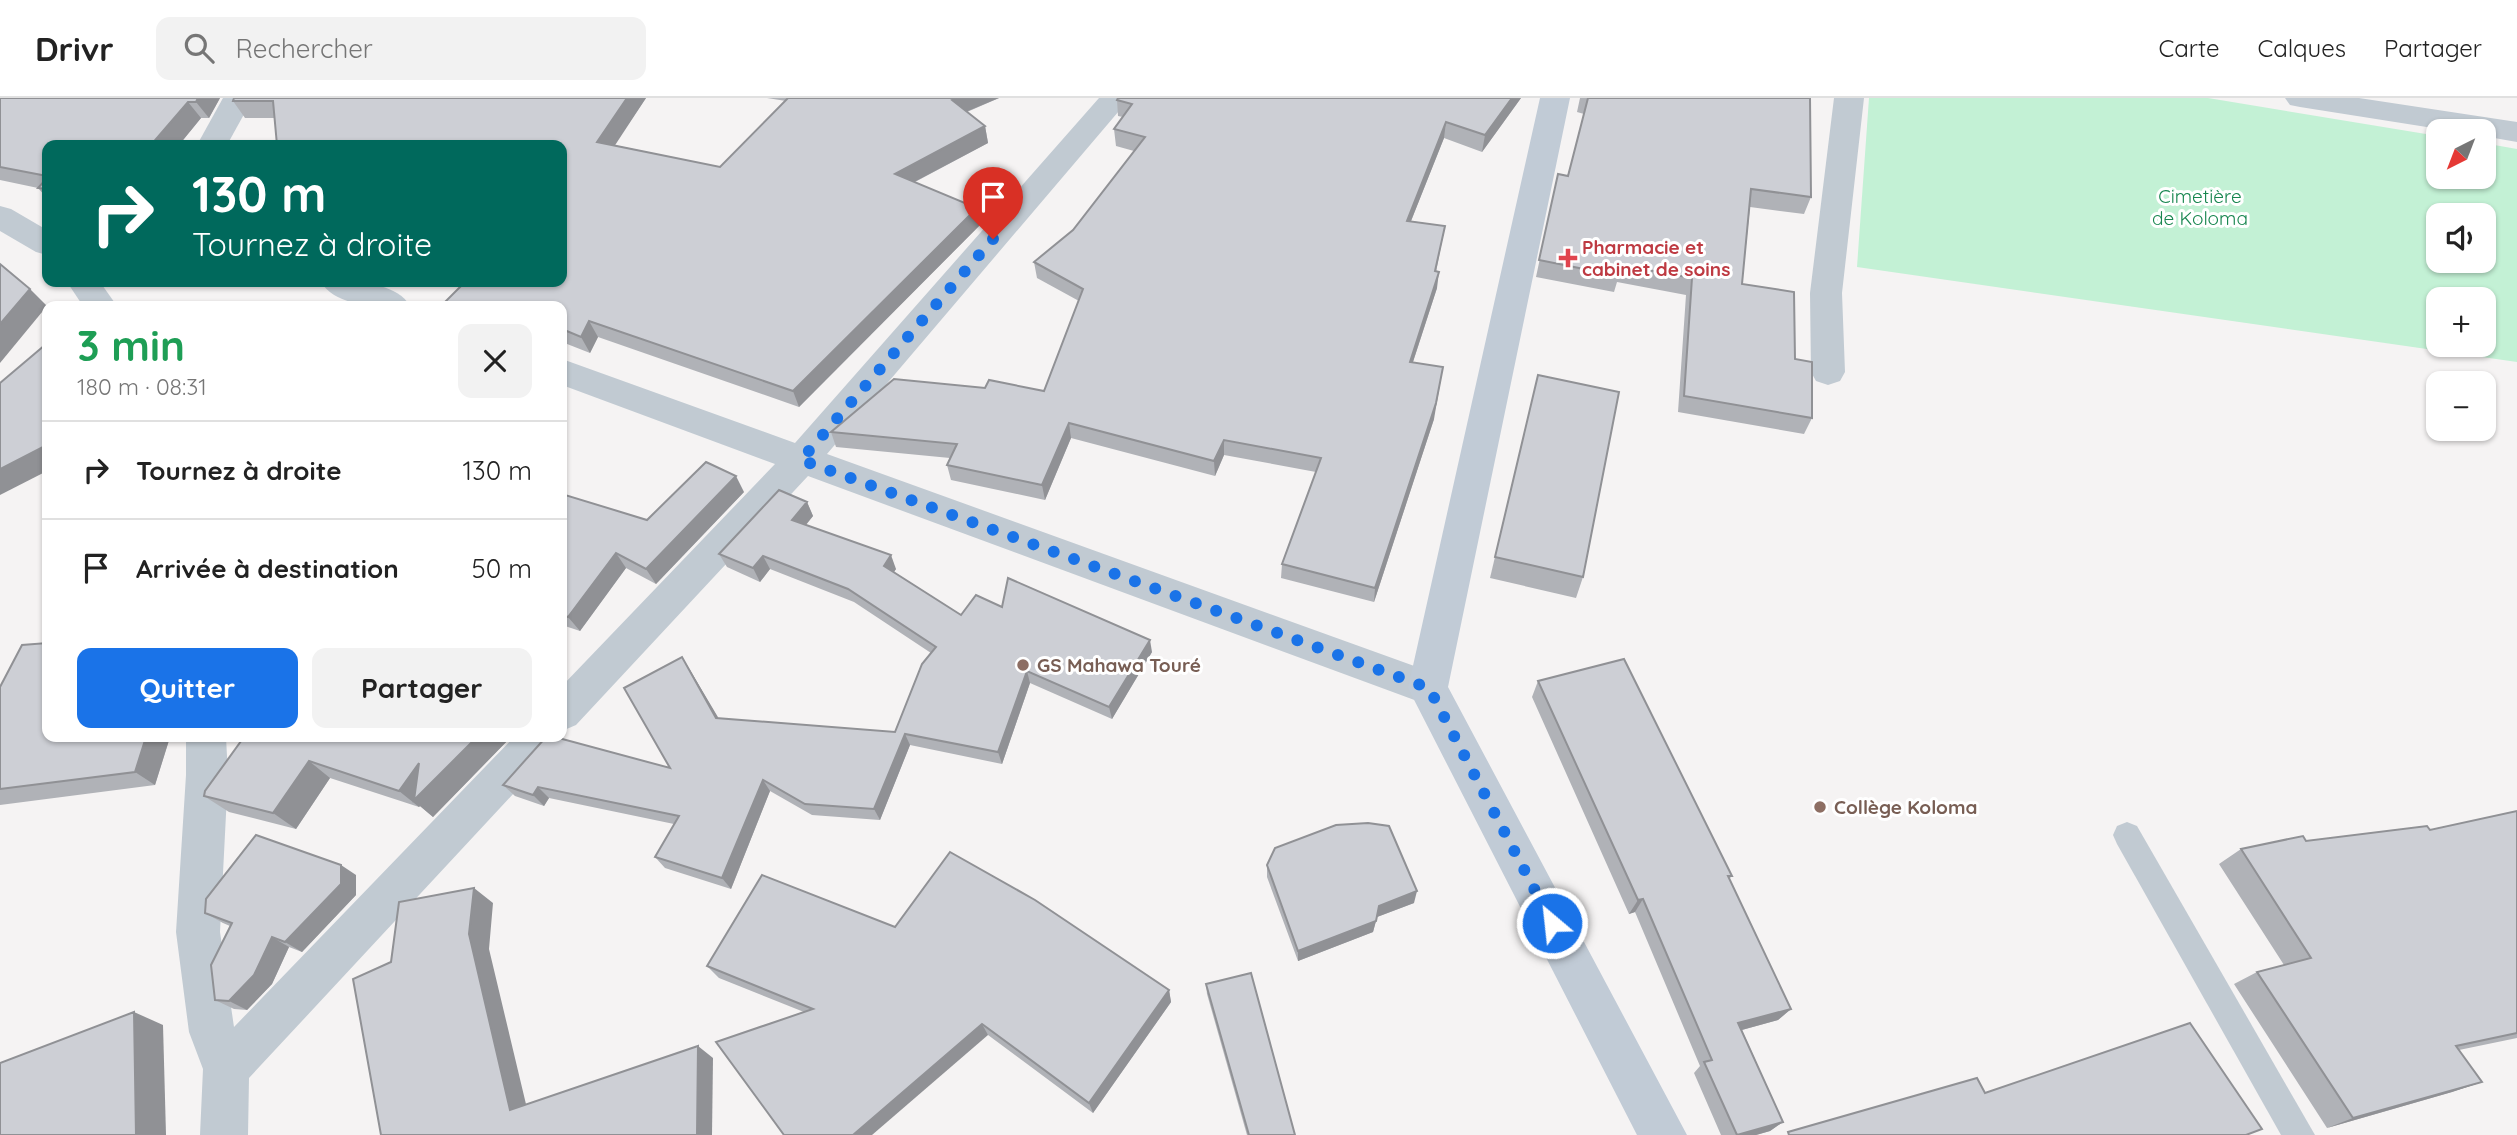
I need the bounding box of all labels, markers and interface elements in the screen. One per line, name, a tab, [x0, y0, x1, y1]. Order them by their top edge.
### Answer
search box	[156, 17, 646, 80]
text: Drivr	[35, 28, 114, 69]
icon: search	[180, 29, 218, 67]
text: Rechercher	[236, 32, 373, 65]
text: Carte	[2158, 33, 2220, 63]
text: Calques	[2258, 33, 2346, 63]
text: Partager	[2384, 33, 2482, 63]
north arrow	[2426, 119, 2496, 189]
map controls	[2426, 119, 2496, 441]
text: 130 m	[192, 163, 326, 224]
pin	[963, 167, 1023, 239]
icon: right	[77, 168, 168, 259]
icon: arrive	[974, 178, 1012, 216]
park label: Cimetière de Koloma	[2152, 184, 2248, 230]
button: sound	[2426, 203, 2496, 273]
text: Tournez à droite	[192, 224, 432, 264]
place label: Pharmacie et cabinet de soins	[1582, 235, 1730, 281]
marker: Pharmacie et cabinet de soins	[1560, 250, 1576, 266]
button: +	[2426, 287, 2496, 357]
text: 3 min	[77, 319, 185, 372]
button: close	[458, 324, 532, 398]
button: −	[2426, 371, 2496, 441]
text: 180 m · 08:31	[77, 372, 207, 401]
icon: right	[77, 451, 115, 489]
text: Tournez à droite	[136, 454, 341, 487]
text: 130 m	[462, 454, 532, 487]
icon: arrive	[77, 549, 115, 587]
text: Arrivée à destination	[136, 552, 399, 585]
text: 50 m	[472, 552, 532, 585]
button: Quitter	[77, 648, 298, 728]
button: Partager	[312, 648, 532, 728]
place label: GS Mahawa Touré	[1037, 653, 1201, 677]
marker: GS Mahawa Touré	[1015, 657, 1031, 673]
place label: Collège Koloma	[1834, 795, 1977, 819]
marker: Collège Koloma	[1812, 799, 1828, 815]
position arrow	[1515, 886, 1589, 960]

